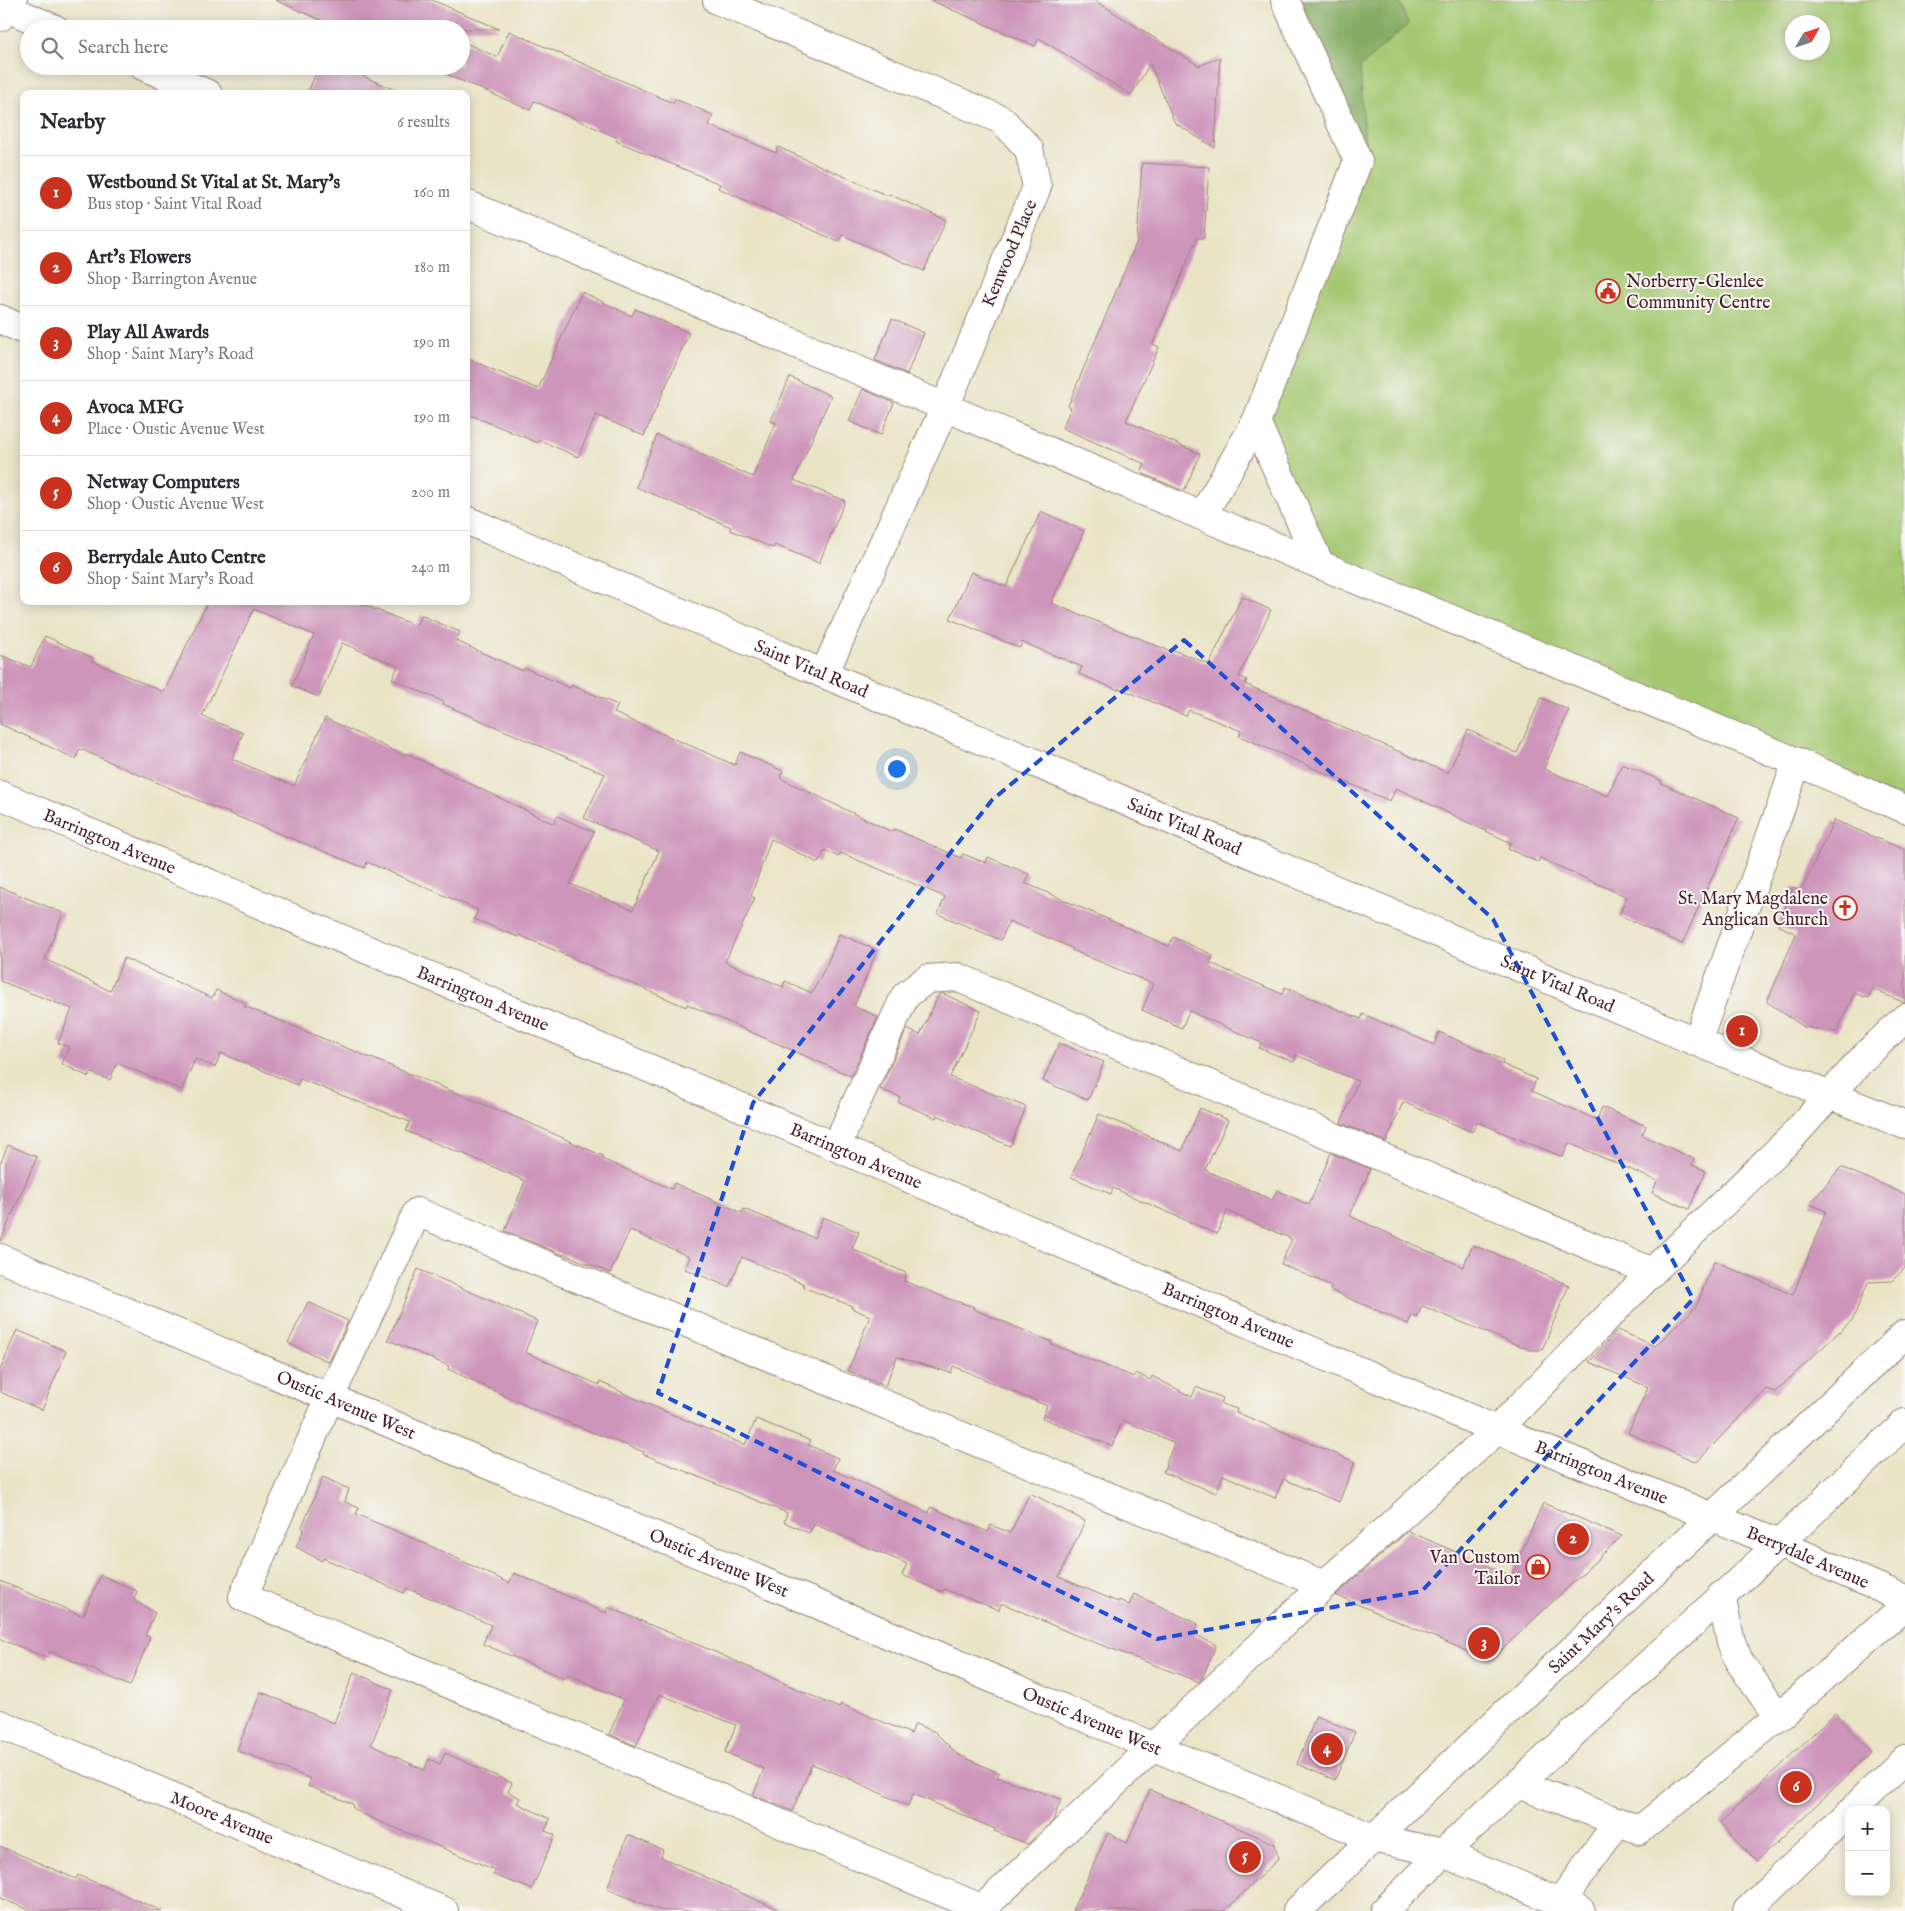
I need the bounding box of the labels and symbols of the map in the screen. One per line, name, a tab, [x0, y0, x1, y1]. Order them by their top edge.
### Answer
north arrow	[1785, 15, 1830, 60]
street label: Kenwood Place	[977, 196, 1043, 311]
place label: Norberry-Glenlee Community Centre	[1626, 271, 1771, 315]
public building icon: Norberry-Glenlee Community Centre	[1595, 278, 1621, 304]
street label: Saint Vital Road	[750, 635, 872, 704]
your location	[884, 756, 910, 782]
street label: Saint Vital Road	[1123, 793, 1245, 862]
street label: Barrington Avenue	[39, 805, 179, 881]
place label: St. Mary Magdalene Anglican Church	[1678, 888, 1828, 932]
church icon: St. Mary Magdalene Anglican Church	[1832, 895, 1858, 921]
street label: Saint Vital Road	[1497, 950, 1618, 1019]
street label: Barrington Avenue	[413, 962, 552, 1038]
pin: 1	[1726, 1012, 1758, 1050]
street label: Barrington Avenue	[786, 1119, 925, 1195]
street label: Barrington Avenue	[1158, 1278, 1297, 1355]
street label: Oustic Avenue West	[272, 1366, 419, 1446]
street label: Barrington Avenue	[1531, 1437, 1671, 1511]
pin: 2	[1557, 1520, 1589, 1558]
street label: Berrydale Avenue	[1743, 1522, 1872, 1595]
street label: Oustic Avenue West	[645, 1524, 792, 1604]
place label: Van Custom Tailor	[1429, 1547, 1520, 1591]
shop icon: Van Custom Tailor	[1525, 1554, 1551, 1580]
street label: Saint Mary's Road	[1544, 1568, 1660, 1679]
pin: 3	[1468, 1624, 1500, 1662]
street label: Oustic Avenue West	[1018, 1682, 1165, 1762]
pin: 4	[1311, 1730, 1343, 1768]
pin: 6	[1780, 1768, 1812, 1806]
street label: Moore Avenue	[166, 1787, 277, 1851]
pin: 5	[1229, 1838, 1261, 1876]

